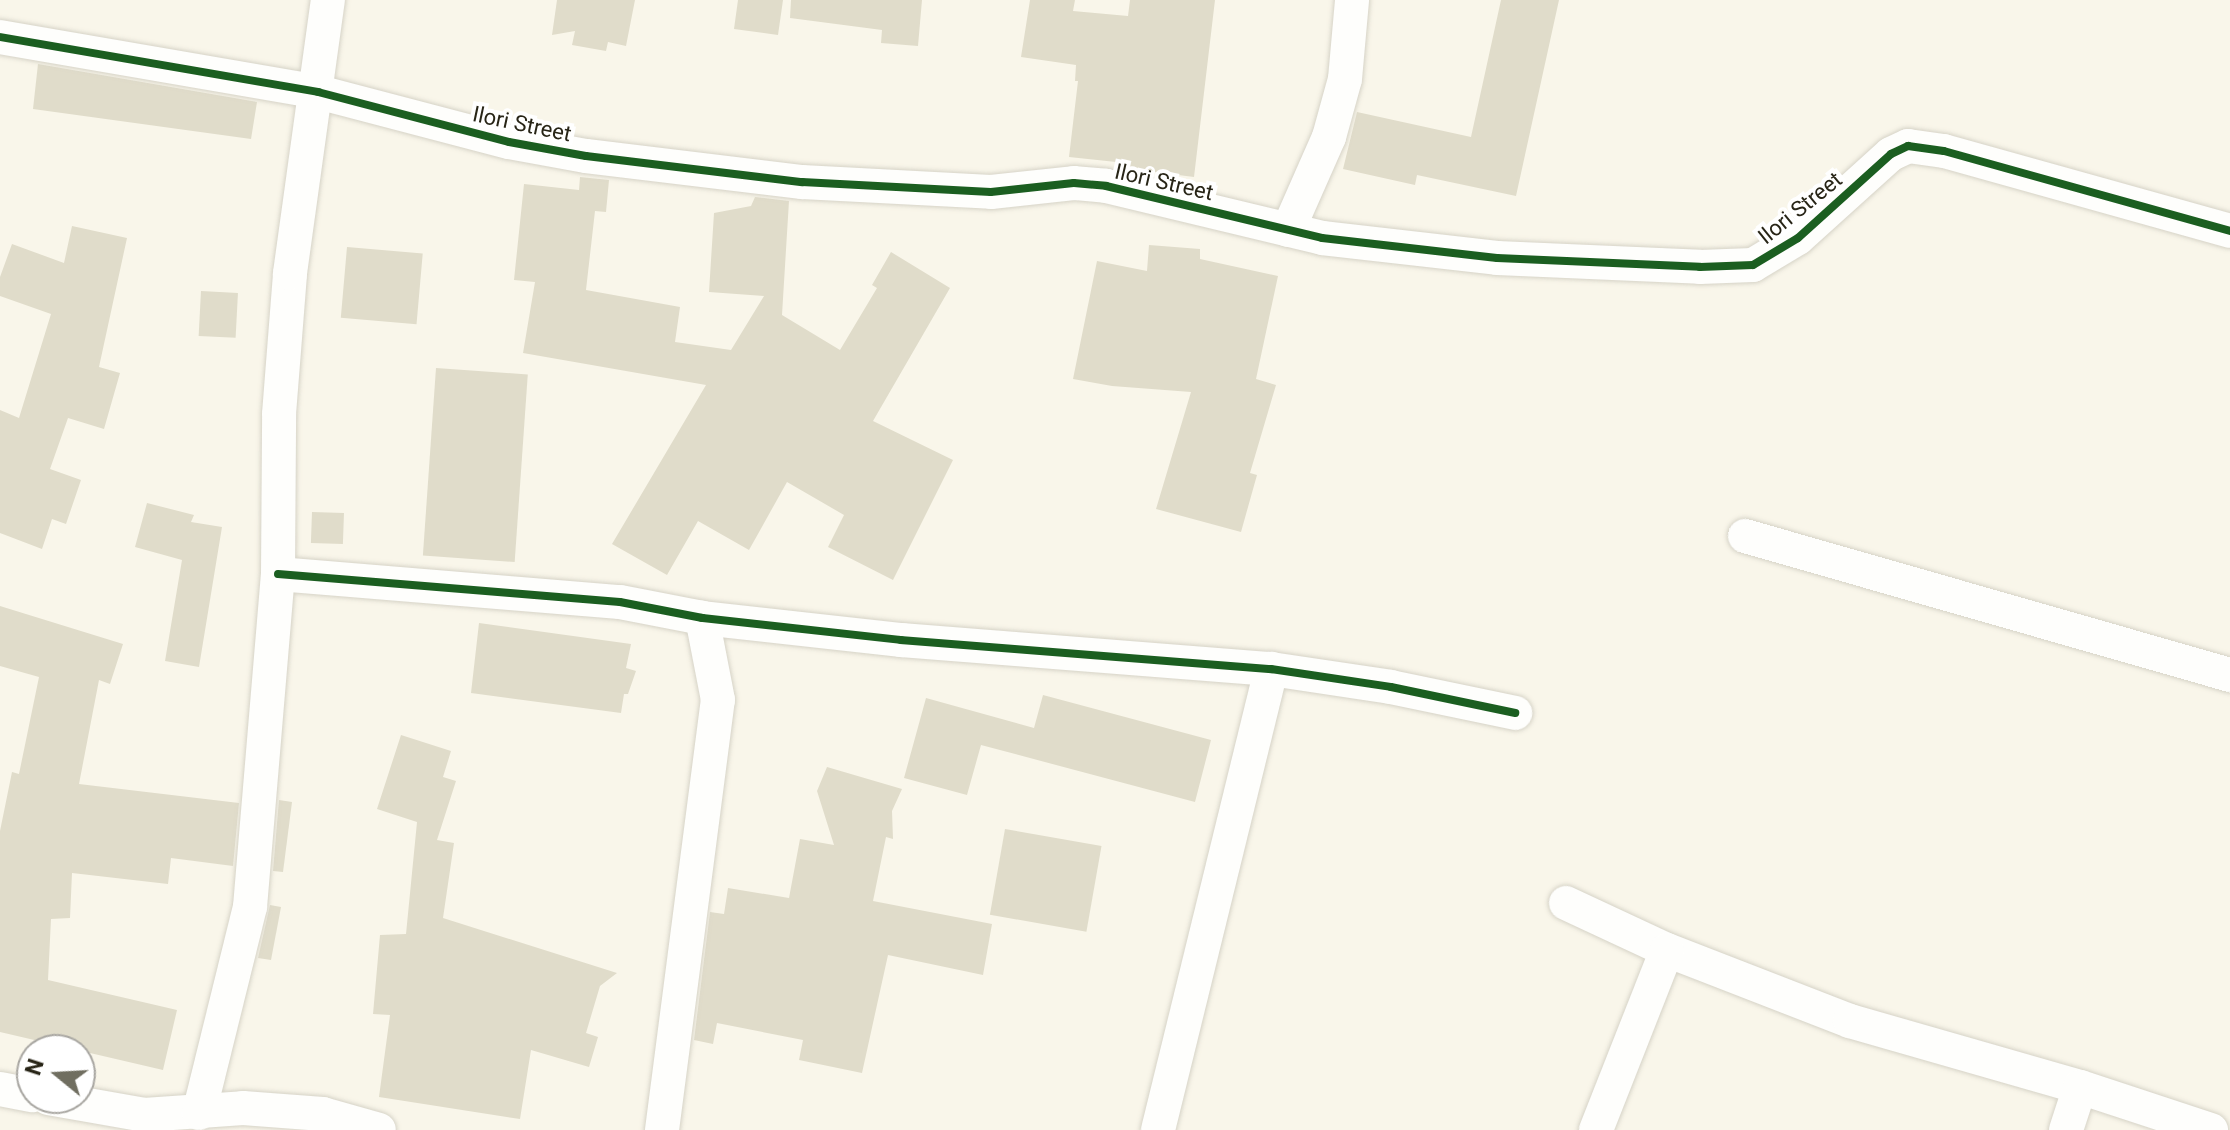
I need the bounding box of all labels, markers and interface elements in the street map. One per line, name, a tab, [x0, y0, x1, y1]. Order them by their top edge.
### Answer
street label: Ilori Street	[470, 101, 574, 147]
street label: Ilori Street	[1112, 158, 1216, 206]
street label: Ilori Street	[1753, 166, 1847, 250]
north arrow	[16, 1034, 96, 1114]
text: N	[20, 1056, 49, 1078]

